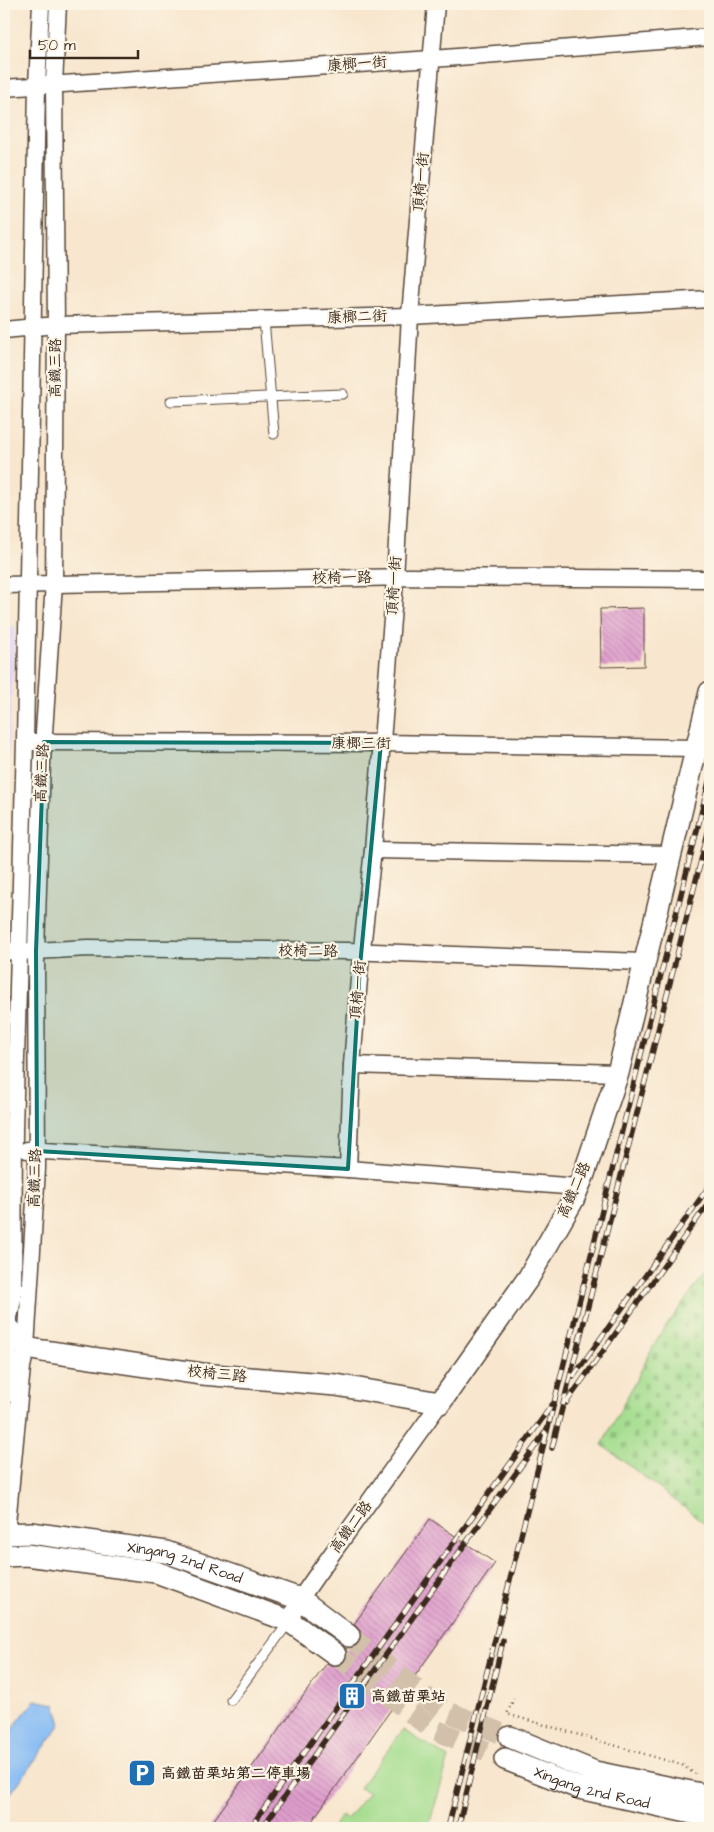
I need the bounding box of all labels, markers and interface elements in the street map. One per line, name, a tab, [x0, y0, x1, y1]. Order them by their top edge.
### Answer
scale bar	[30, 28, 138, 60]
text: 50 m	[38, 35, 76, 56]
street label: 康榔一街	[326, 51, 388, 77]
street label: 頂椅一街	[408, 151, 434, 213]
street label: 康榔二街	[327, 305, 387, 329]
street label: 高鐵三路	[45, 338, 66, 398]
street label: 頂椅一街	[381, 555, 407, 617]
street label: 校椅一路	[312, 567, 372, 589]
street label: 康榔三街	[331, 733, 391, 754]
street label: 高鐵三路	[30, 742, 54, 804]
street label: 校椅二路	[278, 940, 338, 962]
street label: 頂椅一街	[345, 959, 371, 1021]
street label: 高鐵三路	[23, 1148, 47, 1208]
street label: 高鐵二路	[552, 1158, 596, 1222]
street label: 校椅三路	[186, 1360, 248, 1388]
street label: 高鐵二路	[325, 1497, 377, 1557]
street label: Xingang 2nd Road	[126, 1536, 246, 1589]
building icon: 高鐵苗栗站	[337, 1681, 367, 1711]
place label: 高鐵苗栗站	[371, 1686, 446, 1707]
parking icon: 高鐵苗栗站第二停車場	[127, 1758, 157, 1788]
street label: Xingang 2nd Road	[531, 1761, 652, 1814]
place label: 高鐵苗栗站第二停車場	[161, 1763, 311, 1784]

